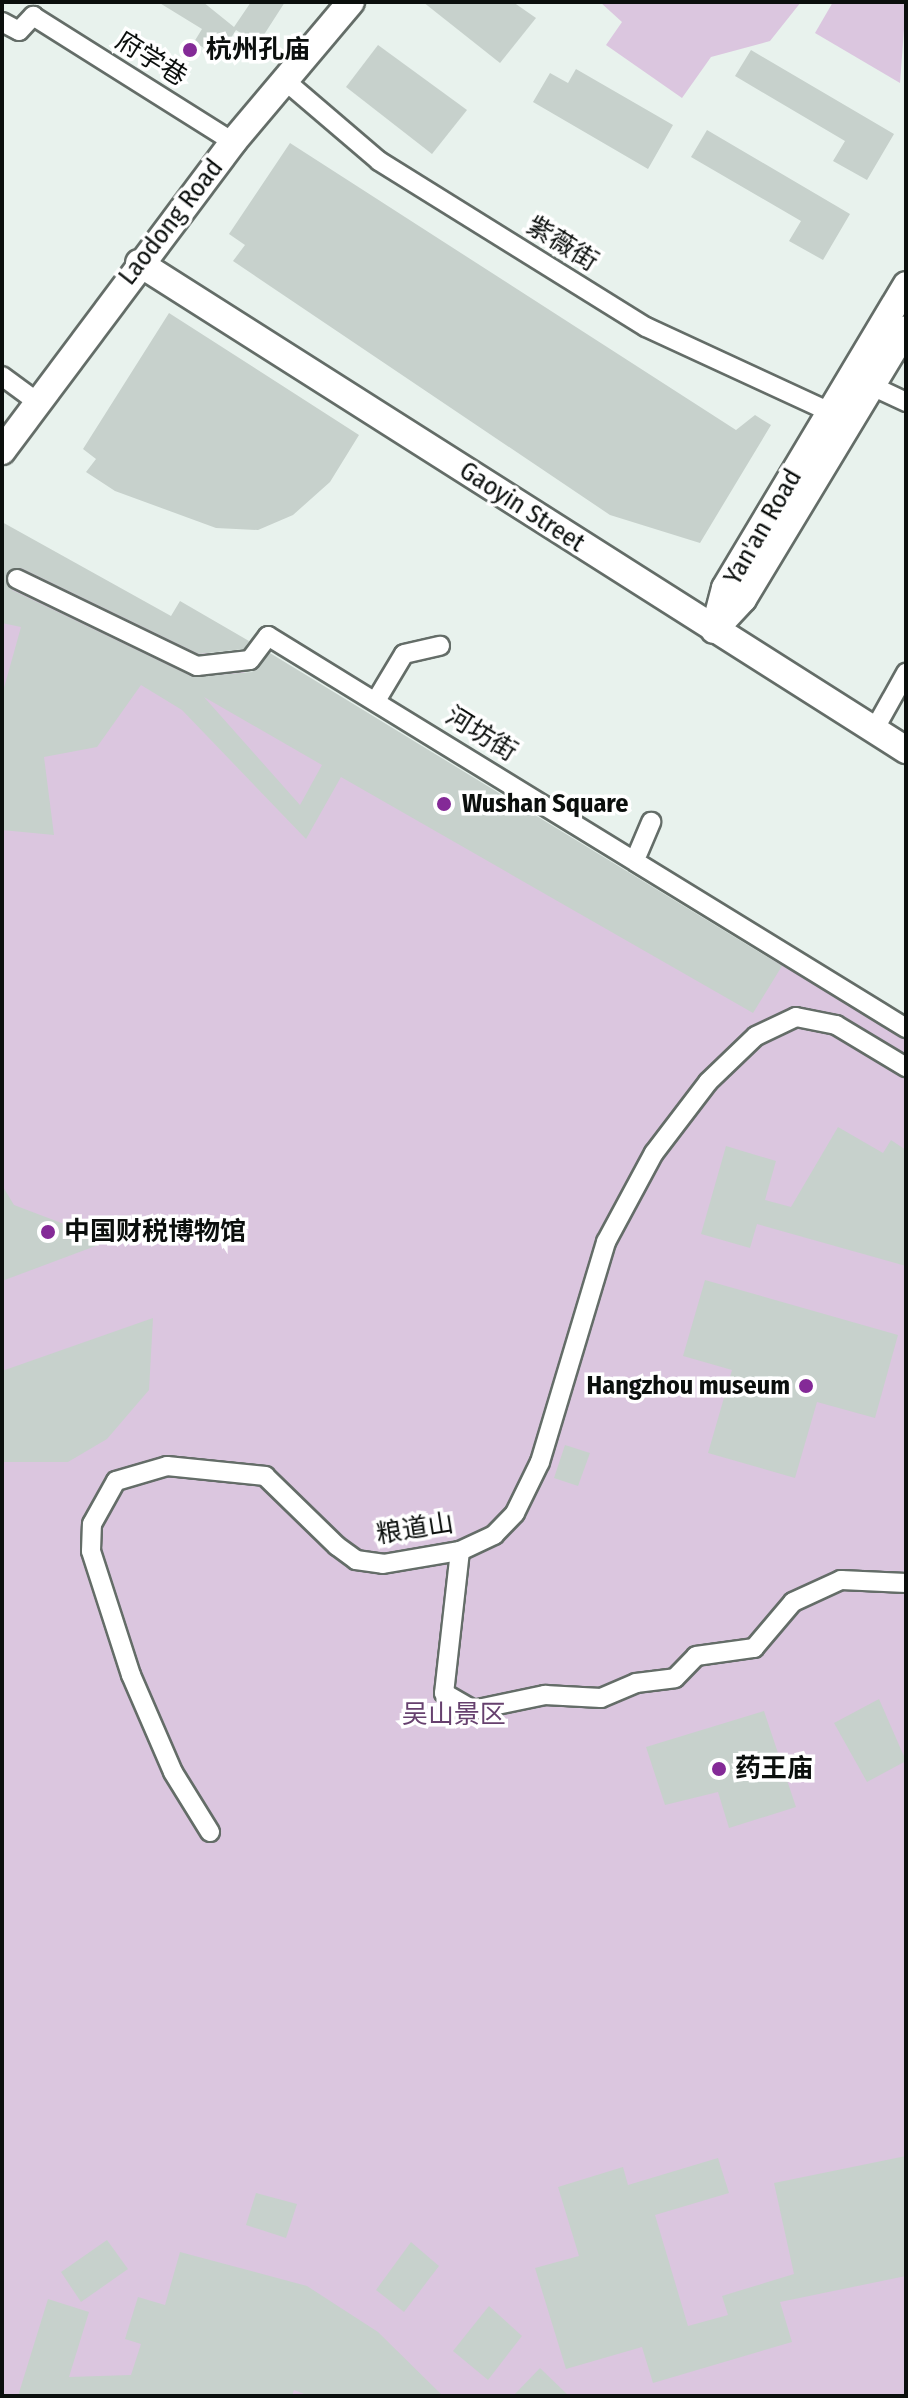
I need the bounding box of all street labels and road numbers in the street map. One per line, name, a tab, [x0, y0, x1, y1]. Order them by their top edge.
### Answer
street label: 府学巷	[110, 25, 192, 93]
street label: Laodong Road	[112, 153, 230, 291]
street label: 紫薇街	[521, 210, 603, 278]
street label: Gaoyin Street	[453, 455, 591, 559]
street label: Yan'an Road	[717, 464, 809, 590]
street label: 河坊街	[440, 700, 522, 768]
street label: 粮道山	[374, 1507, 456, 1551]

